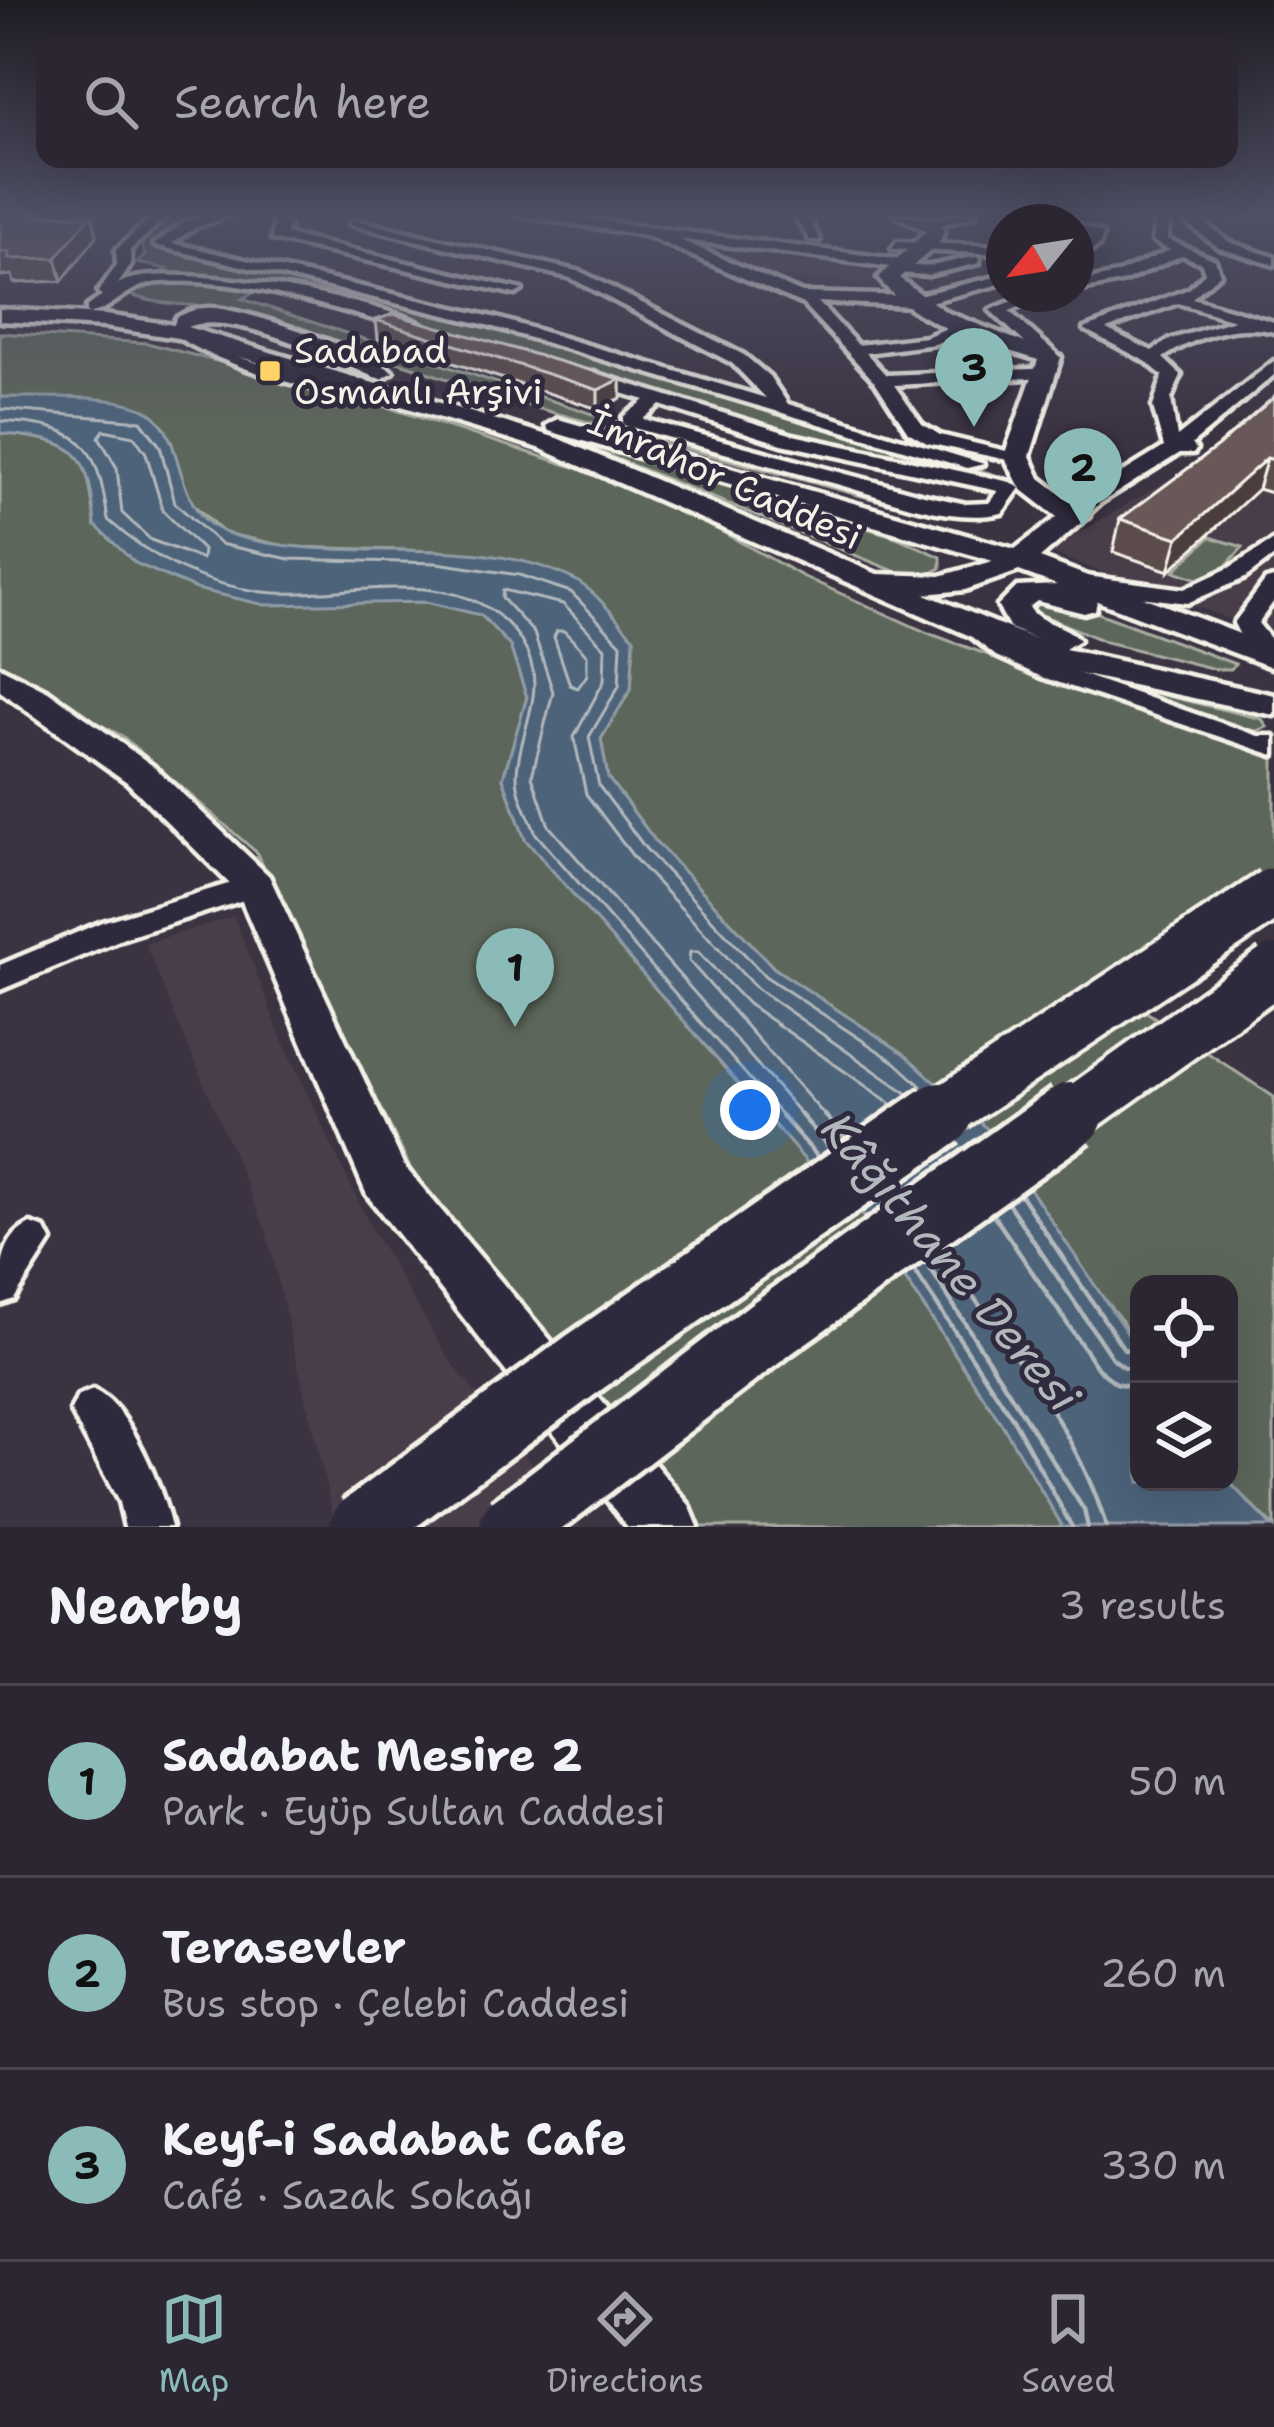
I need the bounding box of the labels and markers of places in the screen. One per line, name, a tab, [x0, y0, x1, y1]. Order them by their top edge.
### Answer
place label: Sadabad Osmanlı Arşivi	[294, 326, 543, 416]
pin: 3	[935, 328, 1013, 427]
marker: Sadabad Osmanlı Arşivi	[257, 358, 283, 384]
pin: 2	[1044, 428, 1122, 527]
pin: 1	[476, 928, 554, 1027]

